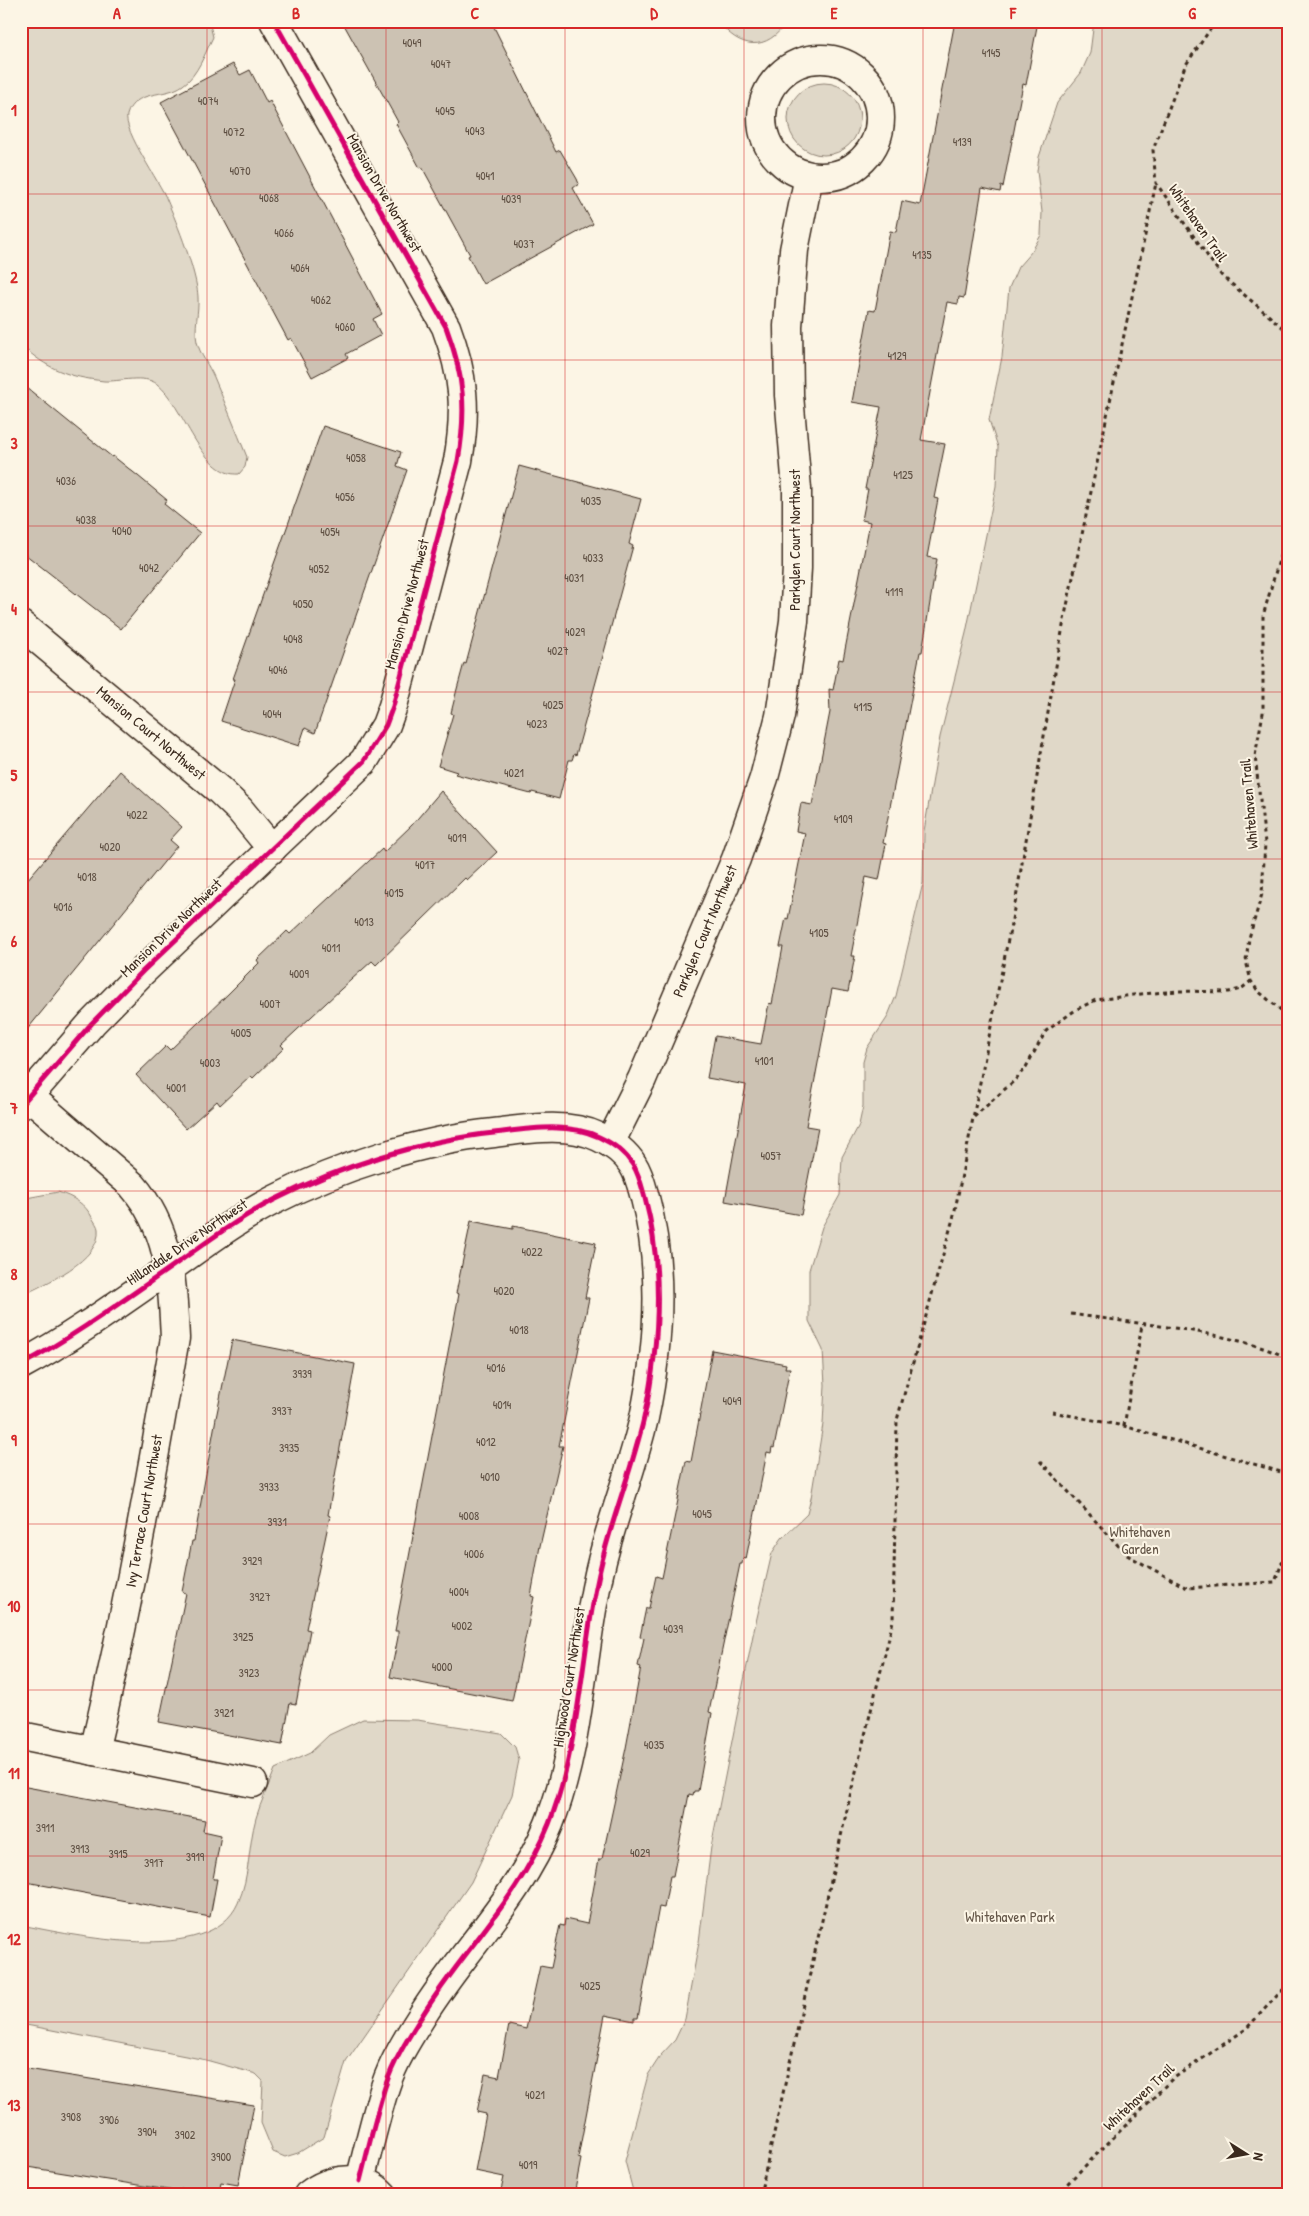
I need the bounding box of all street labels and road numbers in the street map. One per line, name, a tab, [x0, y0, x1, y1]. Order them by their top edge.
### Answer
street label: Mansion Drive Northwest	[342, 130, 427, 257]
street label: Whitehaven Trail	[1164, 180, 1233, 266]
street label: Parkglen Court Northwest	[784, 468, 805, 611]
street label: Mansion Drive Northwest	[379, 536, 434, 671]
street label: Mansion Court Northwest	[92, 681, 211, 785]
street label: Whitehaven Trail	[1234, 758, 1263, 850]
street label: Parkglen Court Northwest	[667, 861, 742, 1000]
street label: Mansion Drive Northwest	[115, 873, 227, 982]
street label: Hillandale Drive Northwest	[122, 1193, 252, 1290]
street label: Ivy Terrace Court Northwest	[120, 1432, 167, 1589]
street label: Highwood Court Northwest	[547, 1605, 590, 1748]
street label: Whitehaven Trail	[1098, 2058, 1179, 2135]

